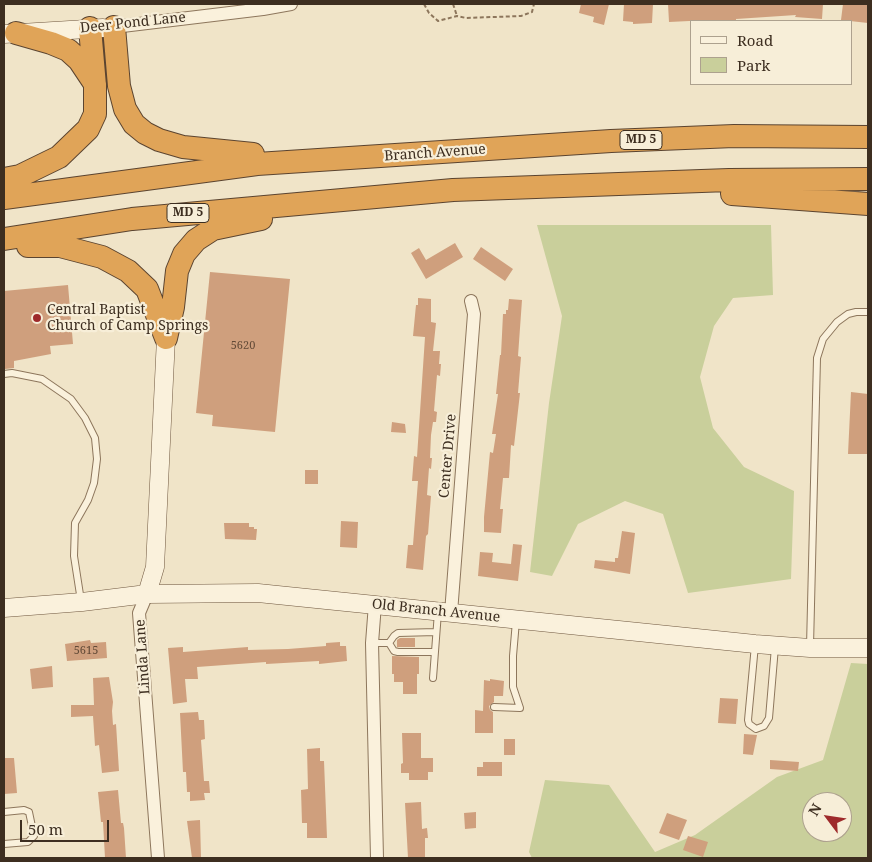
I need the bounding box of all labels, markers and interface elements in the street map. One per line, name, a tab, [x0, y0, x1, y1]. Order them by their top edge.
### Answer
street label: Deer Pond Lane	[79, 9, 187, 37]
legend	[690, 20, 852, 85]
text: Road	[737, 30, 773, 50]
text: Park	[737, 55, 770, 75]
road number: MD 5	[620, 130, 662, 150]
street label: Branch Avenue	[384, 141, 486, 165]
road number: MD 5	[167, 204, 209, 222]
place label: Central Baptist Church of Camp Springs	[47, 302, 208, 334]
marker: Central Baptist Church of Camp Springs	[31, 312, 43, 324]
house number: 5620	[231, 339, 255, 353]
street label: Center Drive	[436, 413, 460, 499]
street label: Old Branch Avenue	[371, 596, 501, 626]
street label: Linda Lane	[132, 619, 154, 695]
house number: 5615	[74, 644, 98, 658]
north arrow	[802, 792, 852, 842]
text: N	[804, 800, 826, 819]
scale bar	[22, 810, 111, 842]
text: 50 m	[28, 819, 63, 839]

